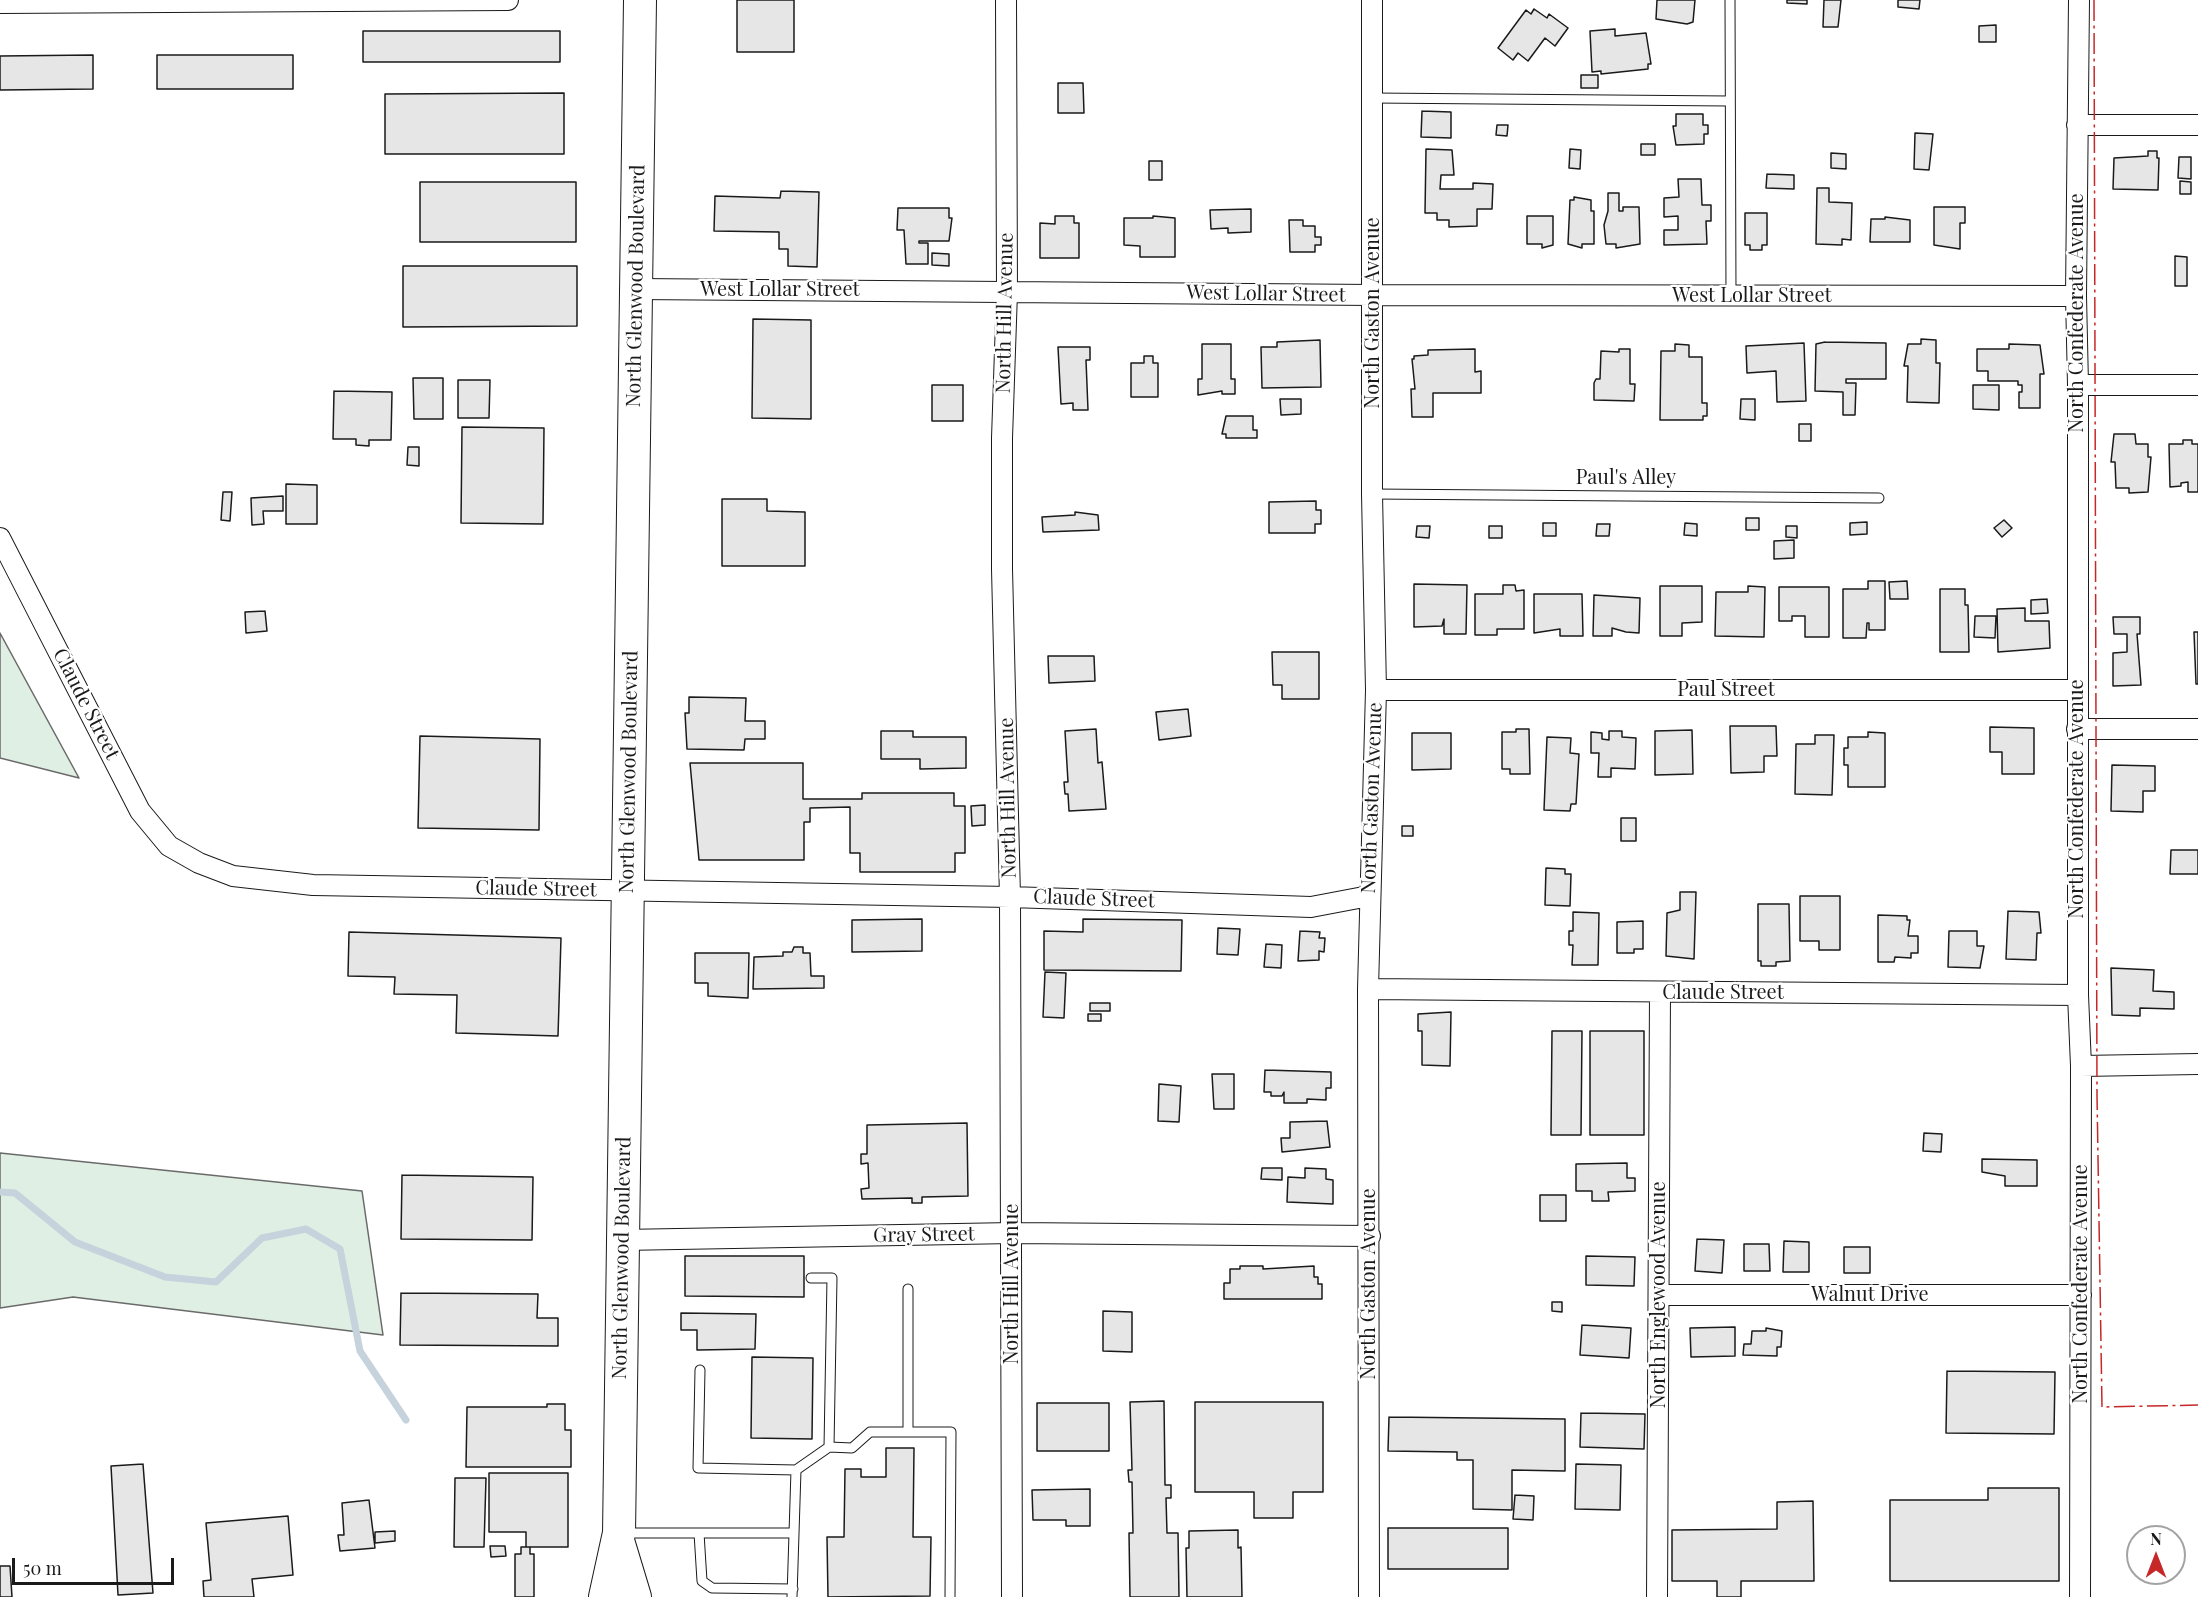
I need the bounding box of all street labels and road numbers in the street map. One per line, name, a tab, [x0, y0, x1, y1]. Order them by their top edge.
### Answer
street label: North Glenwood Boulevard	[622, 164, 650, 408]
street label: North Confederate Avenue	[2065, 193, 2089, 433]
street label: North Gaston Avenue	[1361, 217, 1385, 409]
street label: North Hill Avenue	[992, 232, 1018, 394]
street label: West Lollar Street	[700, 278, 860, 302]
street label: West Lollar Street	[1186, 281, 1346, 307]
street label: West Lollar Street	[1672, 284, 1832, 308]
street label: Paul's Alley	[1576, 466, 1676, 490]
street label: Claude Street	[48, 644, 124, 764]
street label: North Glenwood Boulevard	[615, 650, 643, 894]
street label: Paul Street	[1677, 678, 1775, 702]
street label: North Confederate Avenue	[2065, 679, 2089, 919]
street label: North Gaston Avenue	[1357, 702, 1387, 894]
street label: North Hill Avenue	[995, 717, 1021, 879]
street label: Claude Street	[475, 876, 597, 902]
street label: Claude Street	[1033, 885, 1155, 913]
street label: Claude Street	[1662, 981, 1784, 1005]
street label: North Glenwood Boulevard	[608, 1136, 636, 1380]
street label: North Confederate Avenue	[2069, 1164, 2093, 1404]
street label: North Englewood Avenue	[1647, 1181, 1671, 1409]
street label: North Gaston Avenue	[1357, 1188, 1381, 1380]
street label: North Hill Avenue	[1000, 1204, 1024, 1364]
street label: Gray Street	[873, 1222, 975, 1248]
street label: Walnut Drive	[1811, 1283, 1929, 1307]

